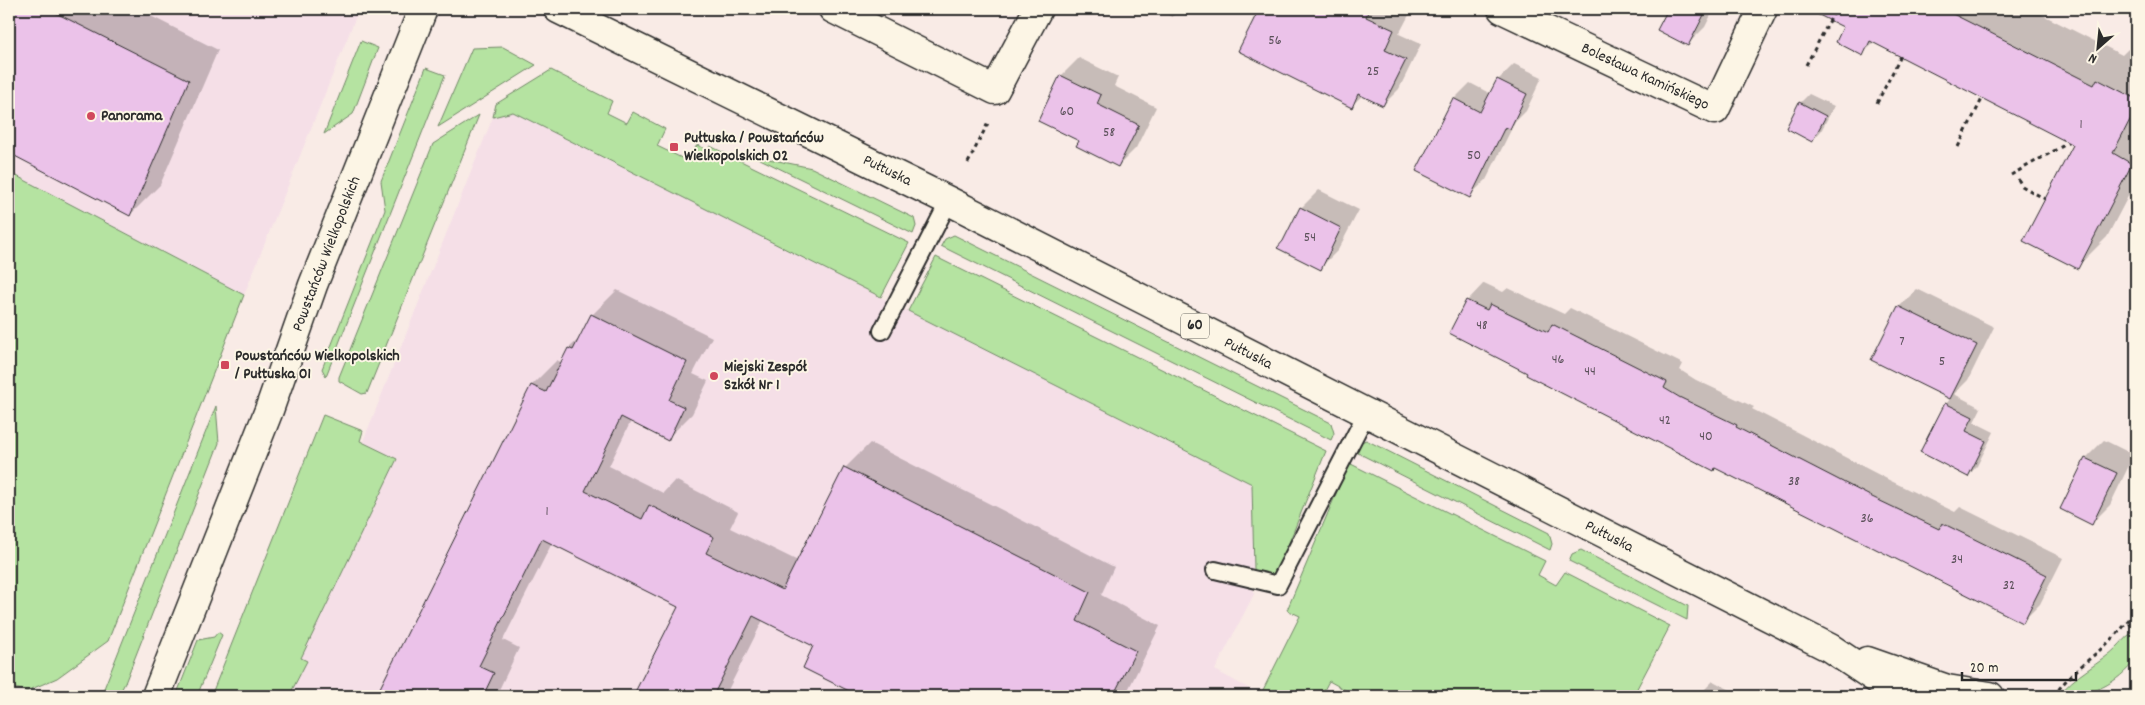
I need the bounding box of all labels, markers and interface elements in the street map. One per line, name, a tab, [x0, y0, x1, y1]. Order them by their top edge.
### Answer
north arrow	[2072, 22, 2122, 72]
house number: 56	[1268, 31, 1282, 51]
street label: Bolesława Kamińskiego	[1577, 37, 1713, 117]
text: N	[2085, 47, 2101, 68]
house number: 25	[1367, 62, 1379, 82]
house number: 60	[1060, 102, 1074, 122]
place label: Panorama	[101, 105, 164, 128]
marker: Panorama	[85, 110, 97, 122]
house number: 1	[2079, 115, 2083, 135]
house number: 58	[1103, 123, 1115, 143]
place label: Pułtuska / Powstańców Wielkopolskich 02	[684, 127, 824, 168]
marker: Pułtuska / Powstańców Wielkopolskich 02	[668, 141, 680, 153]
house number: 50	[1467, 146, 1481, 166]
street label: Pułtuska	[859, 149, 916, 193]
street label: Powstańców Wielkopolskich	[287, 173, 367, 335]
house number: 54	[1304, 228, 1316, 248]
road number: 60	[1181, 314, 1209, 338]
house number: 48	[1476, 316, 1488, 336]
street label: Pułtuska	[1220, 332, 1277, 376]
house number: 7	[1899, 332, 1905, 352]
place label: Powstańców Wielkopolskich / Pułtuska 01	[234, 345, 400, 386]
house number: 46	[1552, 350, 1564, 370]
house number: 5	[1939, 352, 1945, 372]
place label: Miejski Zespół Szkół Nr 1	[724, 356, 808, 397]
marker: Powstańców Wielkopolskich / Pułtuska 01	[219, 359, 231, 371]
house number: 44	[1584, 362, 1596, 382]
marker: Miejski Zespół Szkół Nr 1	[708, 370, 720, 382]
house number: 42	[1659, 411, 1671, 431]
house number: 40	[1699, 427, 1713, 447]
house number: 38	[1788, 472, 1800, 492]
house number: 1	[545, 502, 549, 522]
house number: 36	[1860, 509, 1874, 529]
street label: Pułtuska	[1581, 515, 1638, 559]
house number: 34	[1951, 550, 1963, 570]
house number: 32	[2003, 576, 2015, 596]
scale bar	[1962, 650, 2076, 682]
text: 20 m	[1970, 658, 1998, 680]

